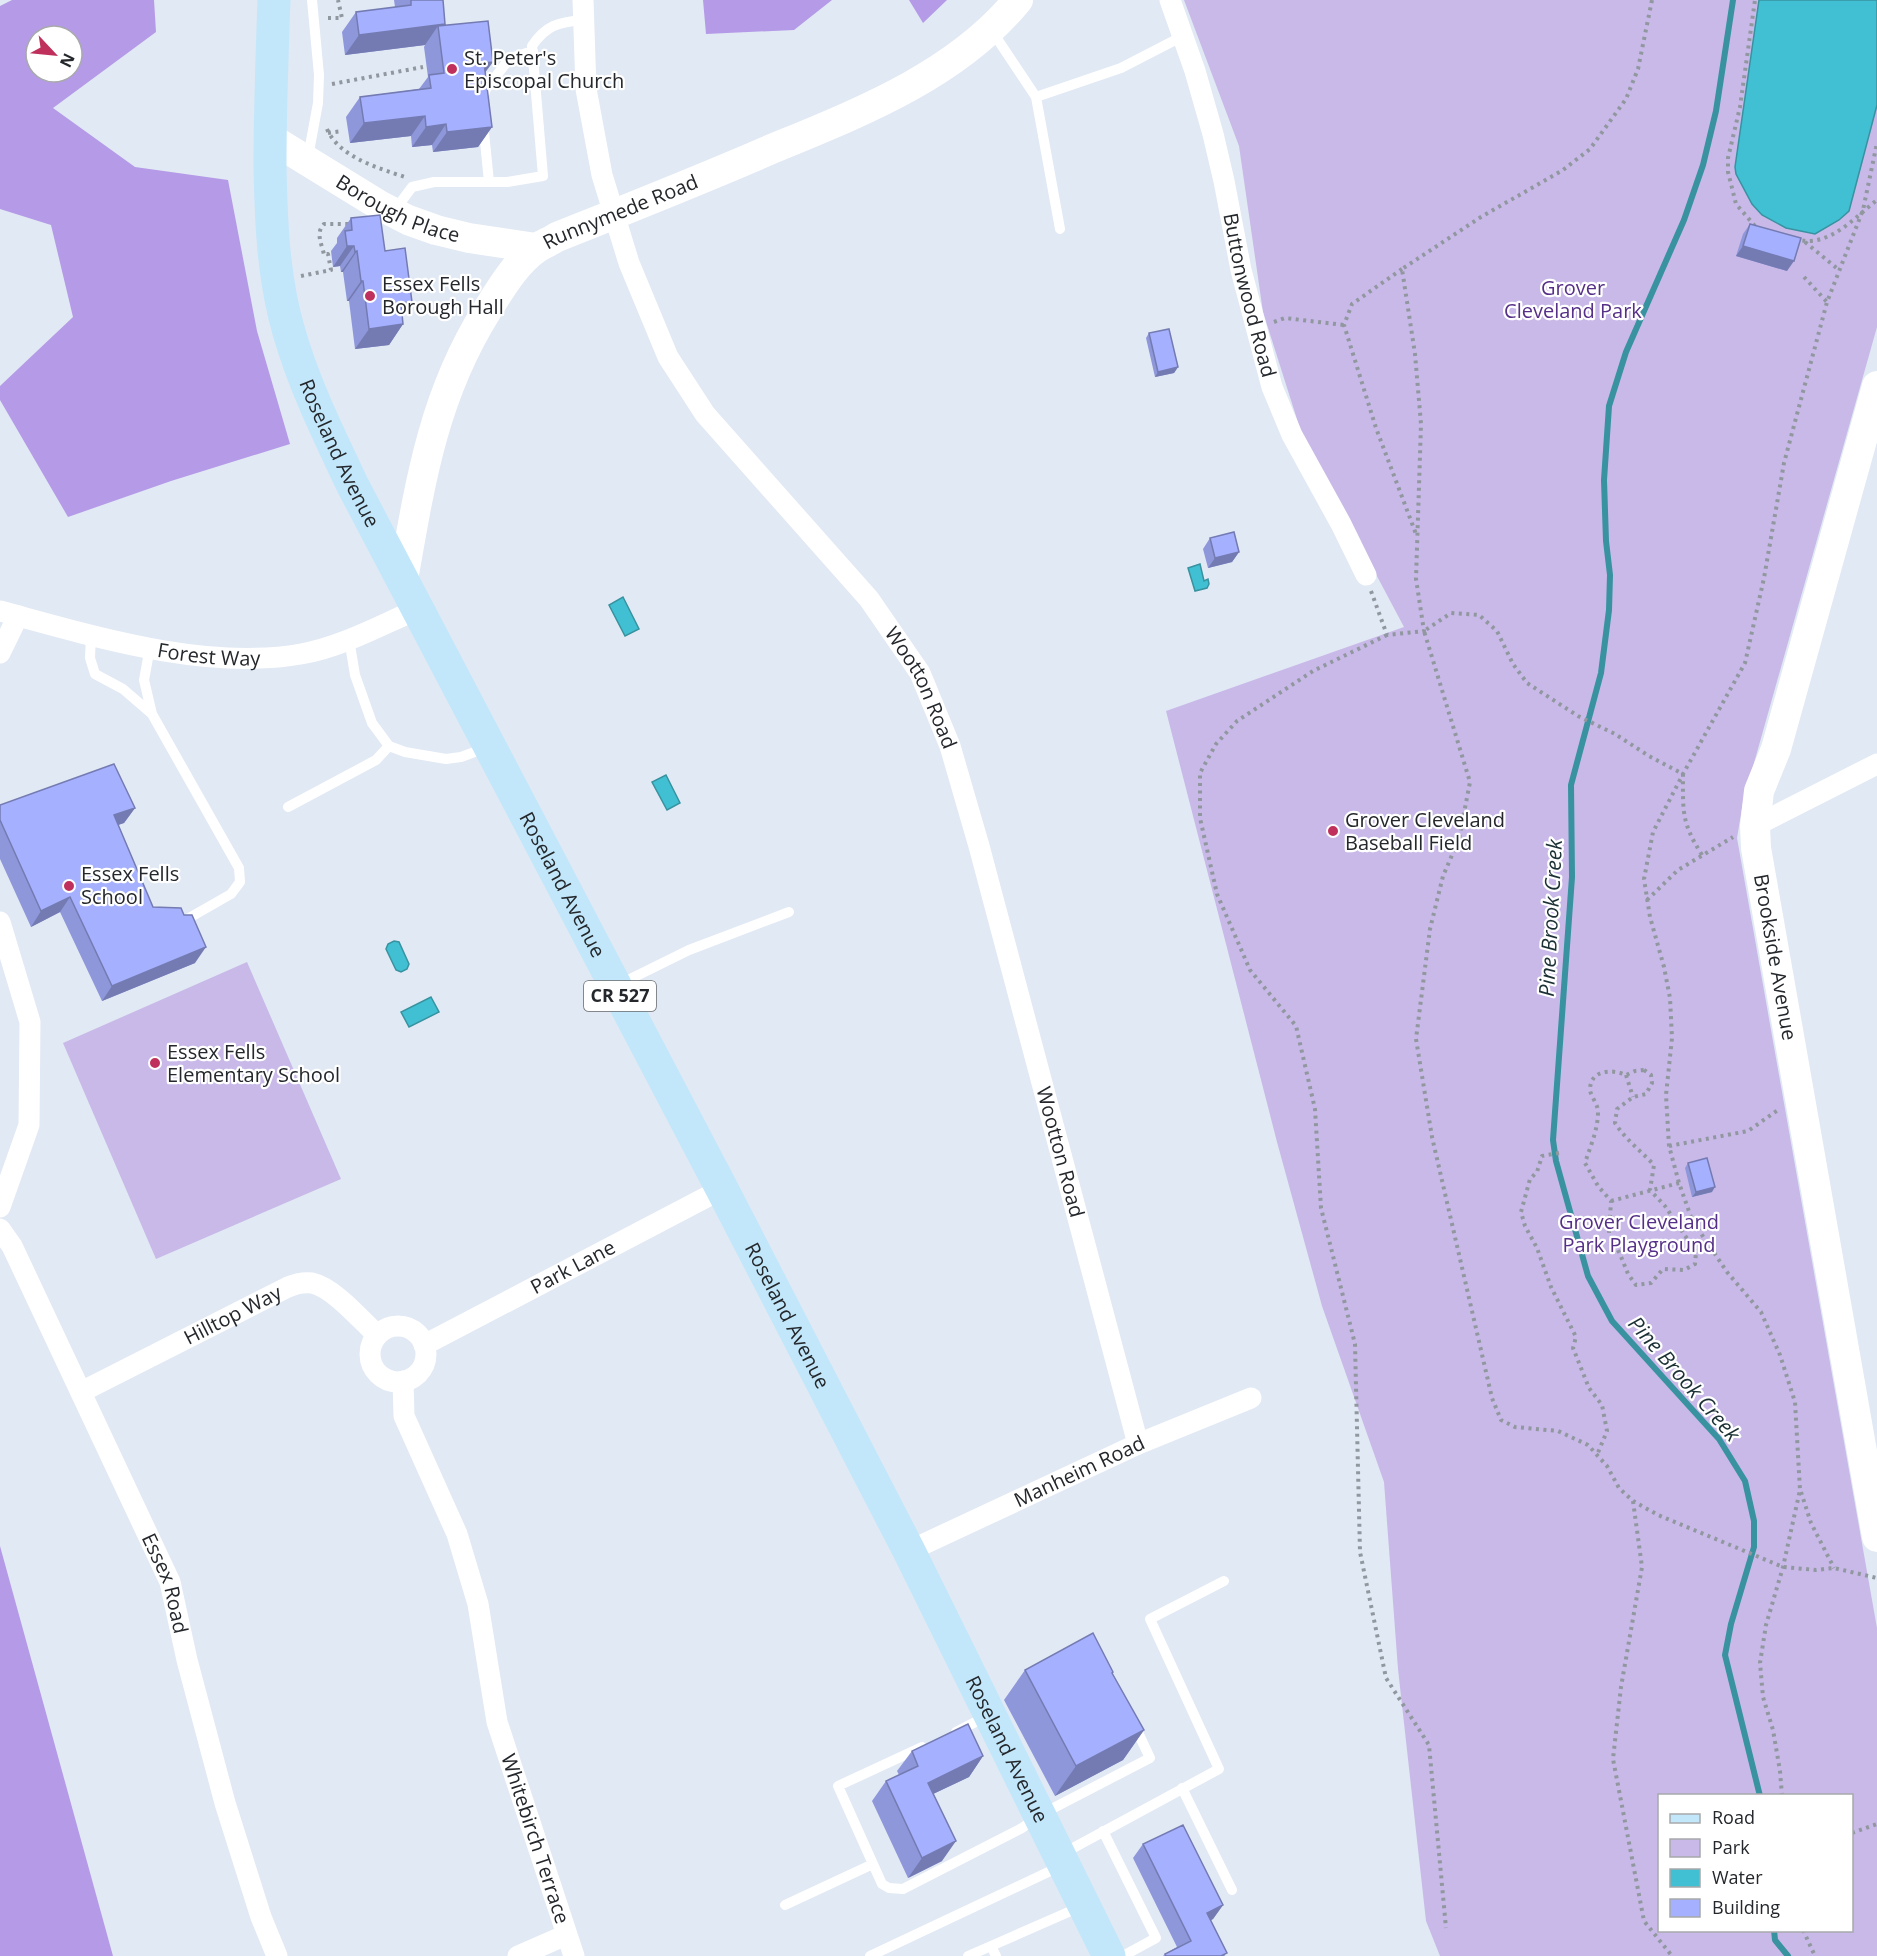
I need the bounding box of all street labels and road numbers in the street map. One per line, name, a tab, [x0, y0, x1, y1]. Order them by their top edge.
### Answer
street label: Borough Place	[331, 168, 463, 248]
street label: Runnymede Road	[538, 168, 702, 255]
street label: Buttonwood Road	[1217, 210, 1283, 380]
street label: Roseland Avenue	[293, 375, 386, 532]
street label: Wootton Road	[879, 621, 964, 753]
street label: Forest Way	[155, 636, 262, 672]
street label: Roseland Avenue	[513, 807, 612, 962]
street label: Brookside Avenue	[1748, 872, 1804, 1042]
road number: CR 527	[584, 981, 656, 1011]
street label: Wootton Road	[1031, 1084, 1091, 1220]
street label: Park Lane	[526, 1233, 620, 1300]
street label: Roseland Avenue	[739, 1238, 837, 1393]
street label: Hilltop Way	[179, 1278, 287, 1351]
street label: Manheim Road	[1009, 1429, 1149, 1513]
street label: Essex Road	[136, 1529, 195, 1636]
street label: Roseland Avenue	[960, 1671, 1055, 1827]
street label: Whitebirch Terrace	[495, 1750, 576, 1927]

